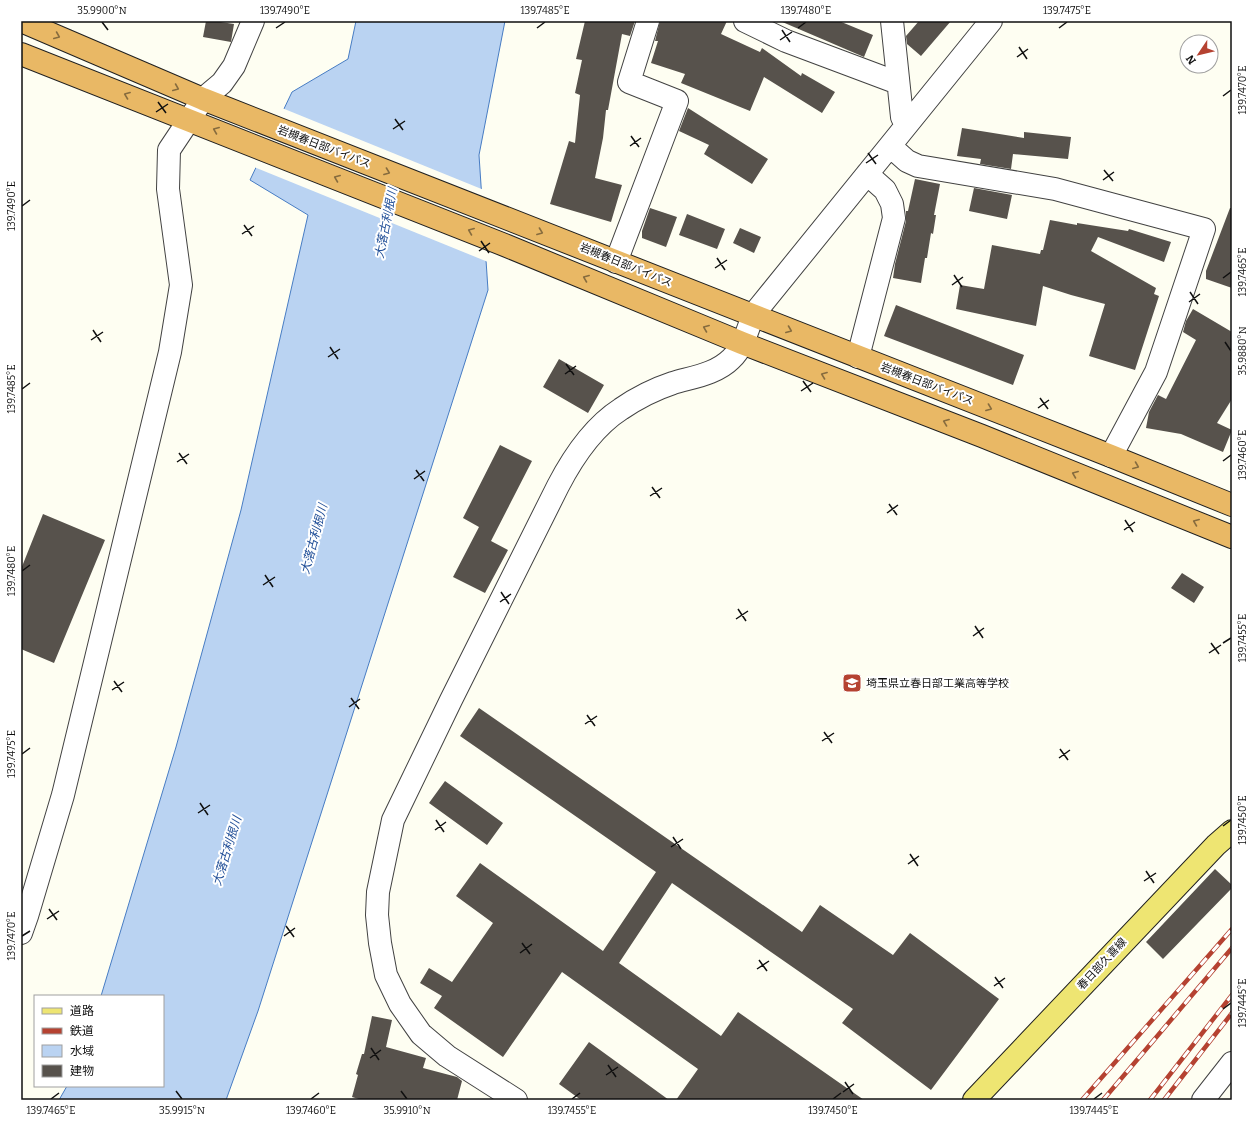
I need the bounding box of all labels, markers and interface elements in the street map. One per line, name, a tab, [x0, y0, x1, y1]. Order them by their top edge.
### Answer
text: 35.9900°N	[77, 5, 127, 17]
text: 139.7490°E	[260, 5, 310, 17]
text: 139.7485°E	[520, 5, 570, 17]
text: 139.7480°E	[781, 5, 831, 17]
text: 139.7475°E	[1043, 5, 1091, 17]
one-way arrow	[53, 32, 60, 40]
north arrow	[1179, 34, 1219, 74]
text: N	[1183, 52, 1199, 67]
text: 139.7470°E	[1237, 66, 1249, 115]
one-way arrow	[172, 83, 180, 91]
one-way arrow	[123, 92, 130, 100]
street label: 岩槻春日部バイパス	[276, 123, 372, 171]
one-way arrow	[213, 127, 220, 135]
one-way arrow	[384, 167, 391, 175]
one-way arrow	[333, 175, 340, 183]
text: 139.7490°E	[6, 181, 18, 231]
water label: 大落古利根川	[372, 184, 400, 260]
one-way arrow	[537, 227, 544, 235]
one-way arrow	[467, 228, 474, 236]
street label: 岩槻春日部バイパス	[578, 240, 674, 290]
text: 139.7465°E	[1237, 248, 1249, 296]
one-way arrow	[583, 275, 590, 283]
one-way arrow	[703, 325, 711, 333]
one-way arrow	[786, 325, 793, 333]
text: 35.9880°N	[1237, 326, 1249, 376]
street label: 岩槻春日部バイパス	[879, 360, 975, 408]
text: 139.7485°E	[6, 364, 18, 414]
one-way arrow	[821, 371, 828, 379]
one-way arrow	[984, 403, 992, 411]
one-way arrow	[942, 418, 949, 426]
text: 139.7460°E	[1237, 430, 1249, 480]
one-way arrow	[1131, 461, 1139, 469]
one-way arrow	[1072, 470, 1079, 478]
water label: 大落古利根川	[298, 500, 331, 576]
one-way arrow	[1192, 519, 1199, 527]
text: 139.7480°E	[6, 546, 18, 596]
text: 139.7455°E	[1237, 614, 1249, 662]
school or university icon: 埼玉県立春日部工業高等学校	[841, 672, 863, 694]
place label: 埼玉県立春日部工業高等学校	[866, 677, 1009, 690]
text: 139.7475°E	[6, 730, 18, 778]
text: 139.7450°E	[1237, 795, 1249, 845]
water label: 大落古利根川	[210, 813, 245, 887]
text: 139.7470°E	[6, 912, 18, 961]
street label: 春日部久喜線	[1075, 935, 1129, 993]
text: 139.7445°E	[1237, 978, 1249, 1028]
legend	[34, 995, 164, 1087]
text: 道路	[70, 1004, 94, 1018]
text: 鉄道	[70, 1024, 94, 1038]
text: 水域	[70, 1044, 94, 1058]
text: 建物	[70, 1064, 94, 1078]
text: 139.7465°E	[27, 1105, 75, 1117]
text: 35.9915°N	[159, 1105, 205, 1117]
text: 139.7460°E	[286, 1105, 336, 1117]
text: 35.9910°N	[383, 1105, 431, 1117]
text: 139.7455°E	[548, 1105, 596, 1117]
text: 139.7450°E	[808, 1105, 858, 1117]
text: 139.7445°E	[1069, 1105, 1119, 1117]

